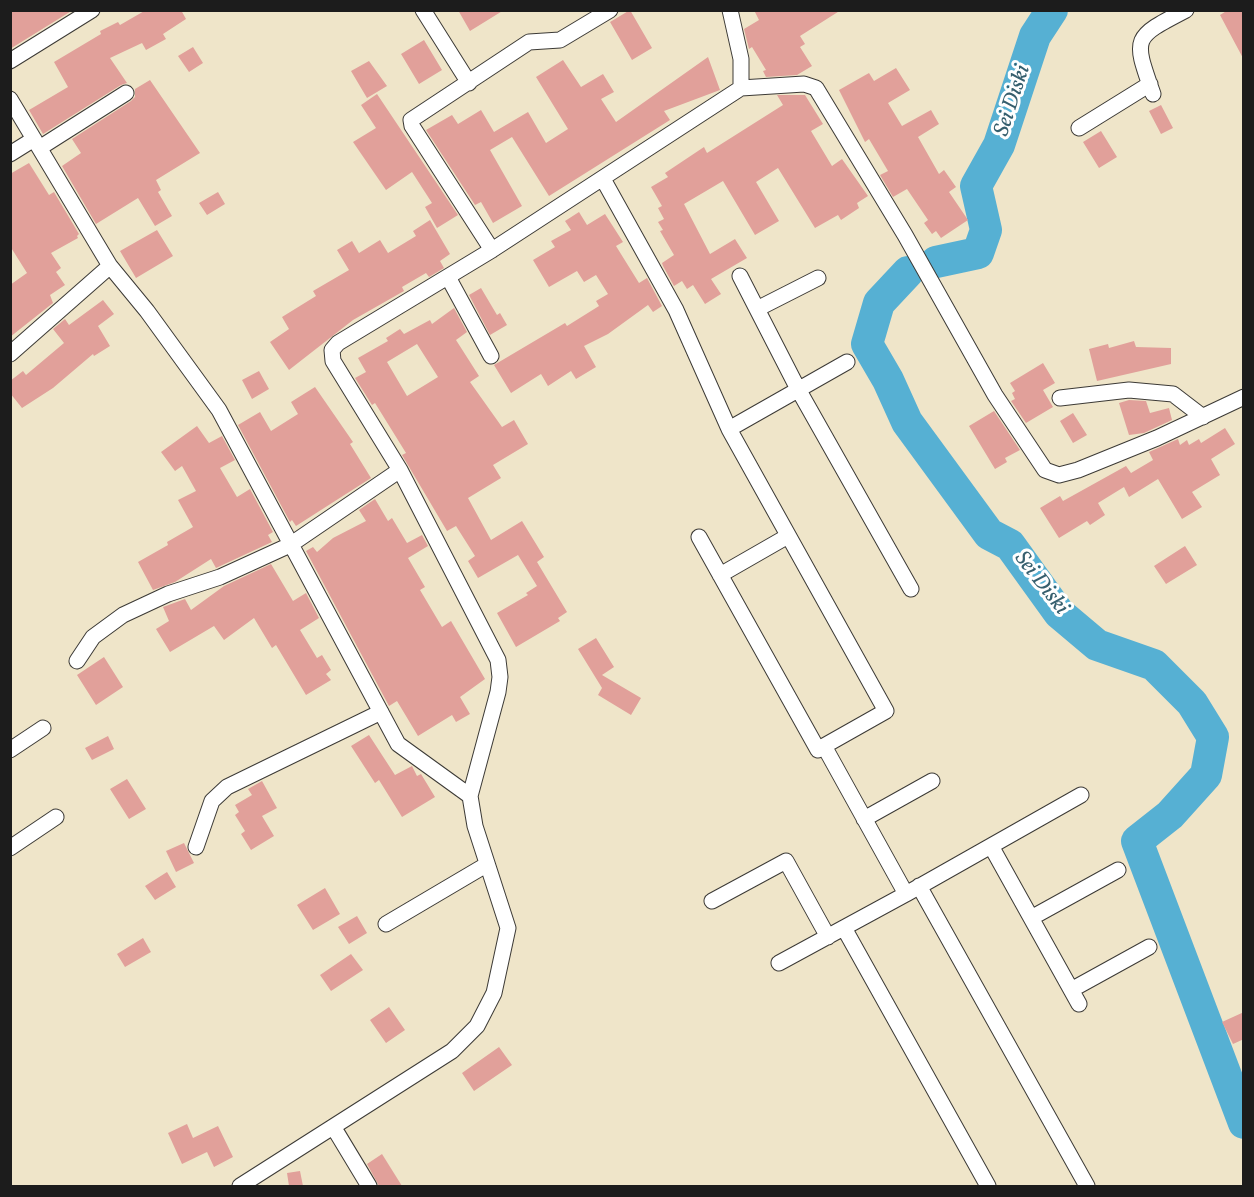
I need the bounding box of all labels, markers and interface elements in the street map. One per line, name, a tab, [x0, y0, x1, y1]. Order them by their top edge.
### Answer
water label: Sei Diski	[990, 62, 1038, 140]
water label: Sei Diski	[1007, 547, 1073, 621]

